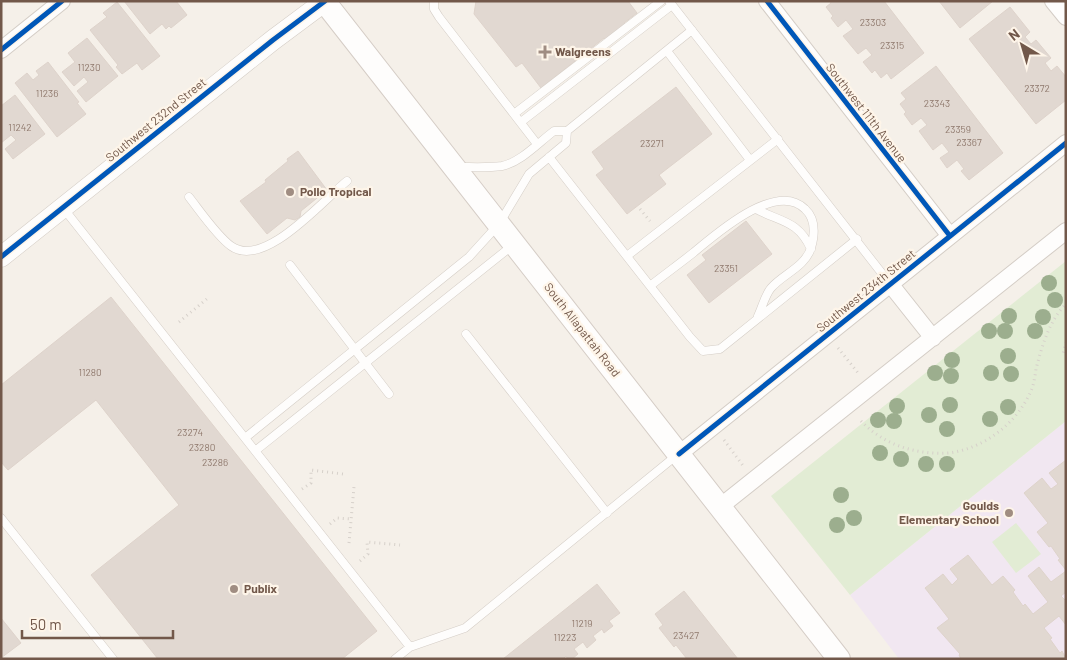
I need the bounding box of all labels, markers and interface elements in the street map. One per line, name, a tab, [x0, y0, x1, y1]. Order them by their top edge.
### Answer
house number: 23303	[860, 16, 886, 28]
north arrow	[997, 20, 1047, 70]
text: N	[1005, 25, 1023, 44]
house number: 23315	[880, 39, 904, 51]
place label: Walgreens	[555, 44, 611, 58]
marker: Walgreens	[539, 46, 551, 58]
street label: Southwest 111th Avenue	[824, 60, 910, 165]
house number: 11230	[77, 61, 101, 73]
street label: Southwest 232nd Street	[102, 74, 208, 164]
house number: 23372	[1024, 82, 1050, 94]
house number: 11236	[36, 87, 58, 99]
house number: 23343	[924, 97, 950, 109]
house number: 11242	[8, 121, 32, 133]
house number: 23359	[945, 123, 971, 135]
house number: 23367	[956, 136, 982, 148]
house number: 23271	[640, 137, 664, 149]
place label: Pollo Tropical	[300, 184, 372, 198]
marker: Pollo Tropical	[284, 186, 296, 198]
street label: Southwest 234th Street	[813, 246, 918, 334]
house number: 23351	[714, 262, 738, 274]
street label: South Allapattah Road	[542, 280, 624, 379]
house number: 11280	[78, 366, 102, 378]
house number: 23274	[177, 426, 203, 438]
house number: 23280	[189, 441, 215, 453]
house number: 23286	[202, 456, 228, 468]
place label: Goulds Elementary School	[899, 498, 999, 526]
marker: Goulds Elementary School	[1003, 507, 1015, 519]
place label: Publix	[244, 581, 277, 595]
marker: Publix	[228, 583, 240, 595]
scale bar	[22, 608, 174, 640]
text: 50 m	[30, 615, 62, 633]
house number: 11219	[572, 617, 592, 629]
house number: 23427	[673, 629, 699, 641]
house number: 11223	[554, 631, 576, 643]

